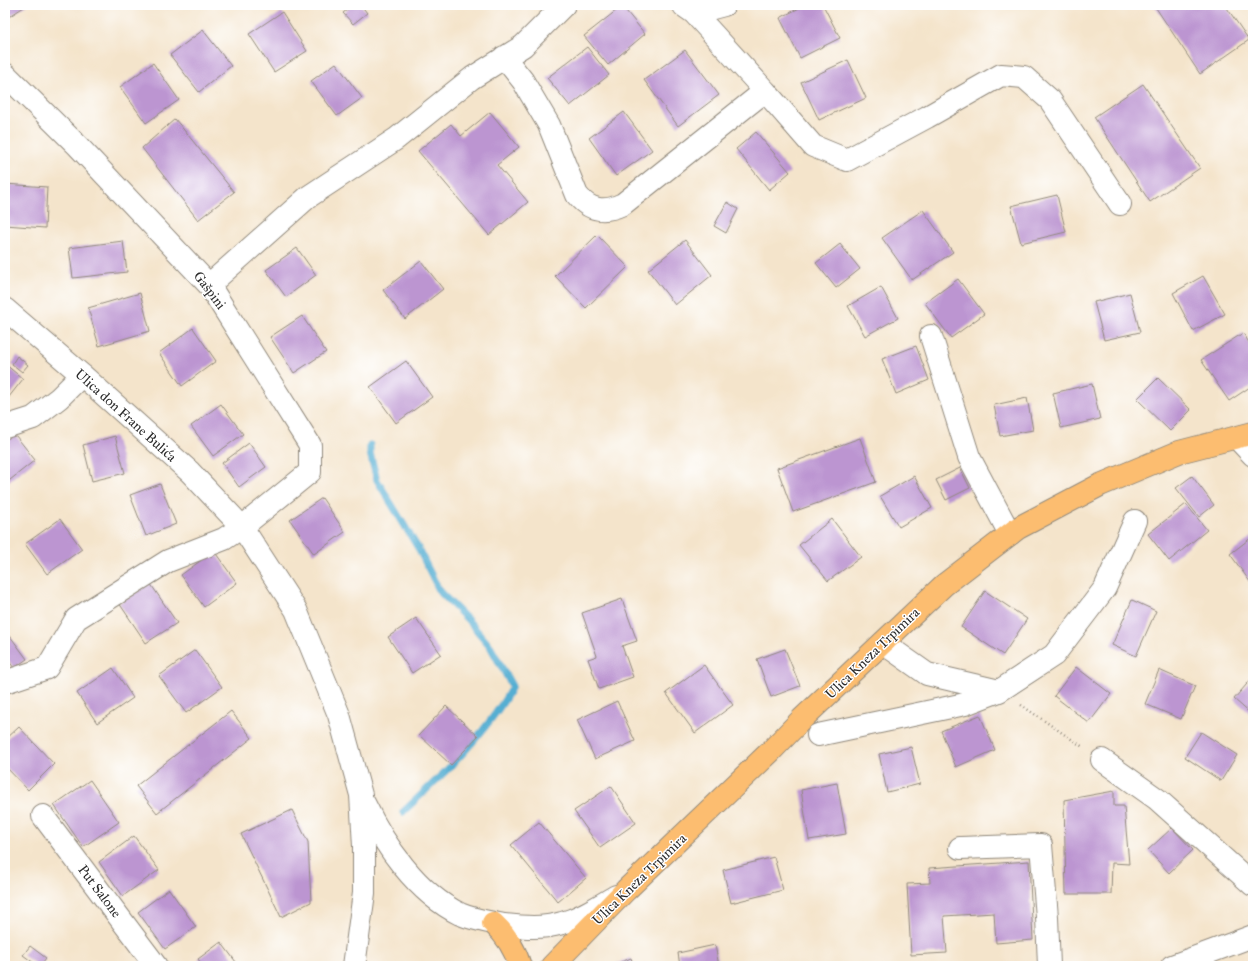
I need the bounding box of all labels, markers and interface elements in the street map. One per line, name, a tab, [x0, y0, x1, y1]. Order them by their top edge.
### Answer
street label: Gašpini	[190, 268, 230, 313]
street label: Ulica don Frane Bulića	[71, 365, 180, 465]
street label: Ulica Kneza Trpimira	[822, 604, 923, 703]
street label: Ulica Kneza Trpimira	[589, 830, 690, 929]
street label: Put Salone	[74, 862, 125, 921]

